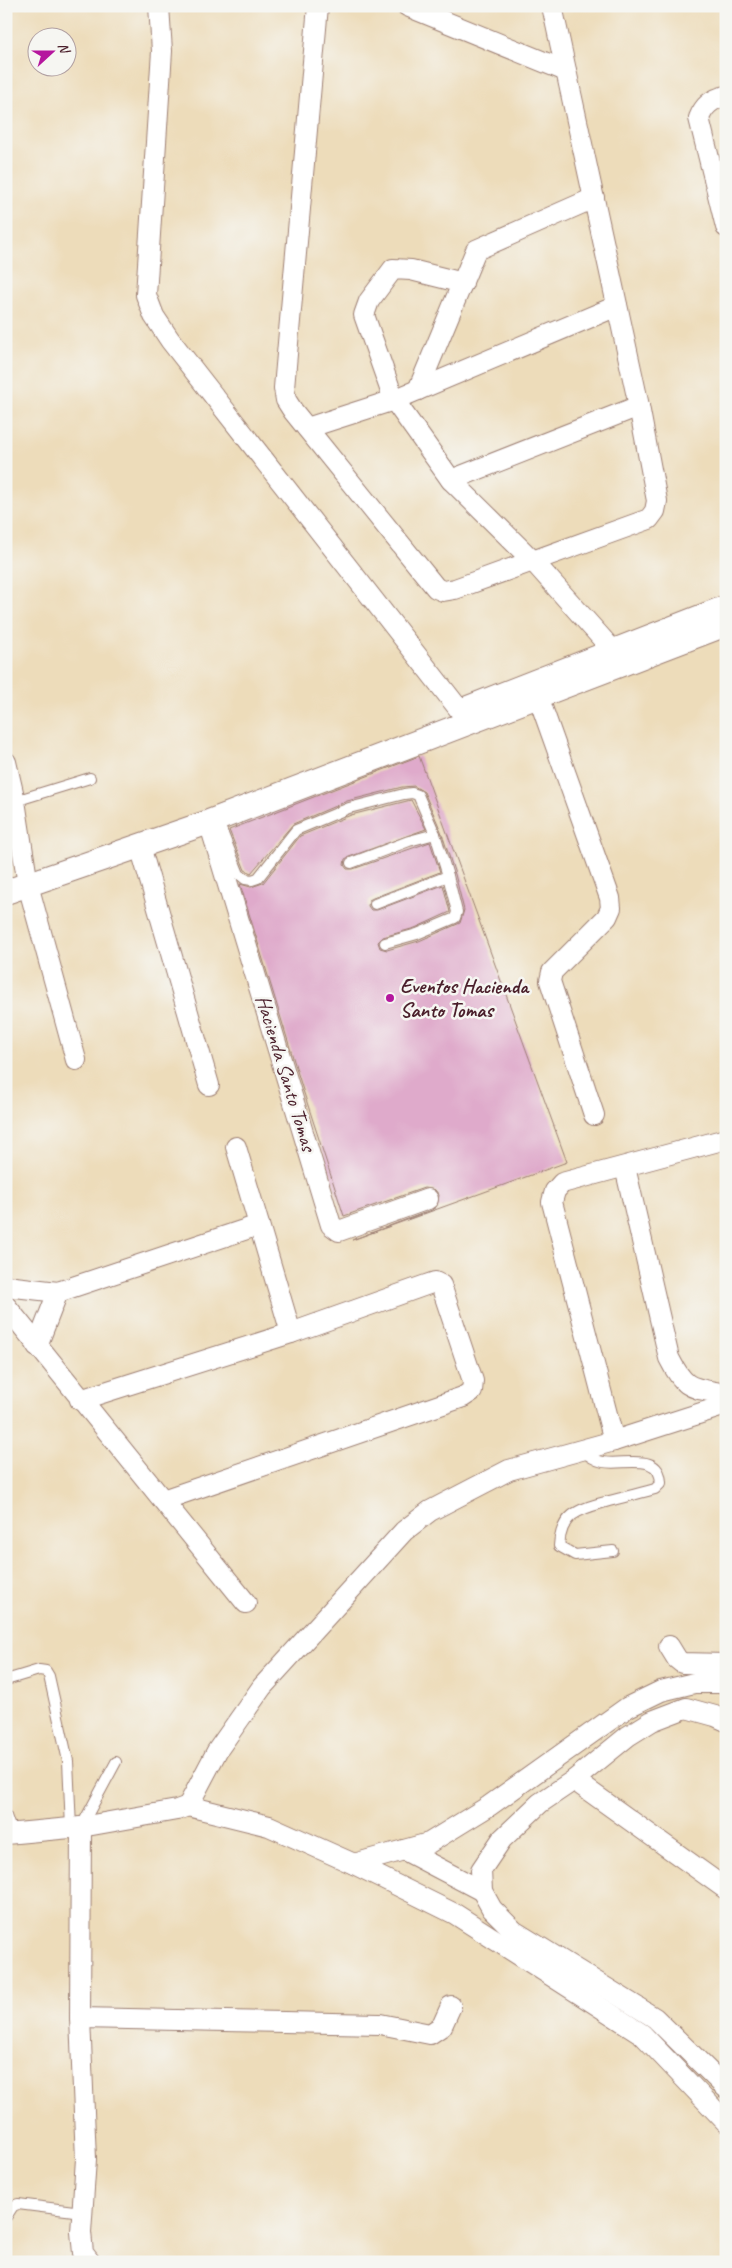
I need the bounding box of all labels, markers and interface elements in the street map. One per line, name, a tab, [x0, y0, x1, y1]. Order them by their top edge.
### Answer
north arrow	[28, 28, 78, 78]
text: N	[54, 40, 74, 57]
place label: Eventos Hacienda Santo Tomas	[400, 973, 530, 1023]
street label: Hacienda Santo Tomas	[250, 992, 323, 1156]
marker: Eventos Hacienda Santo Tomas	[384, 992, 396, 1004]

